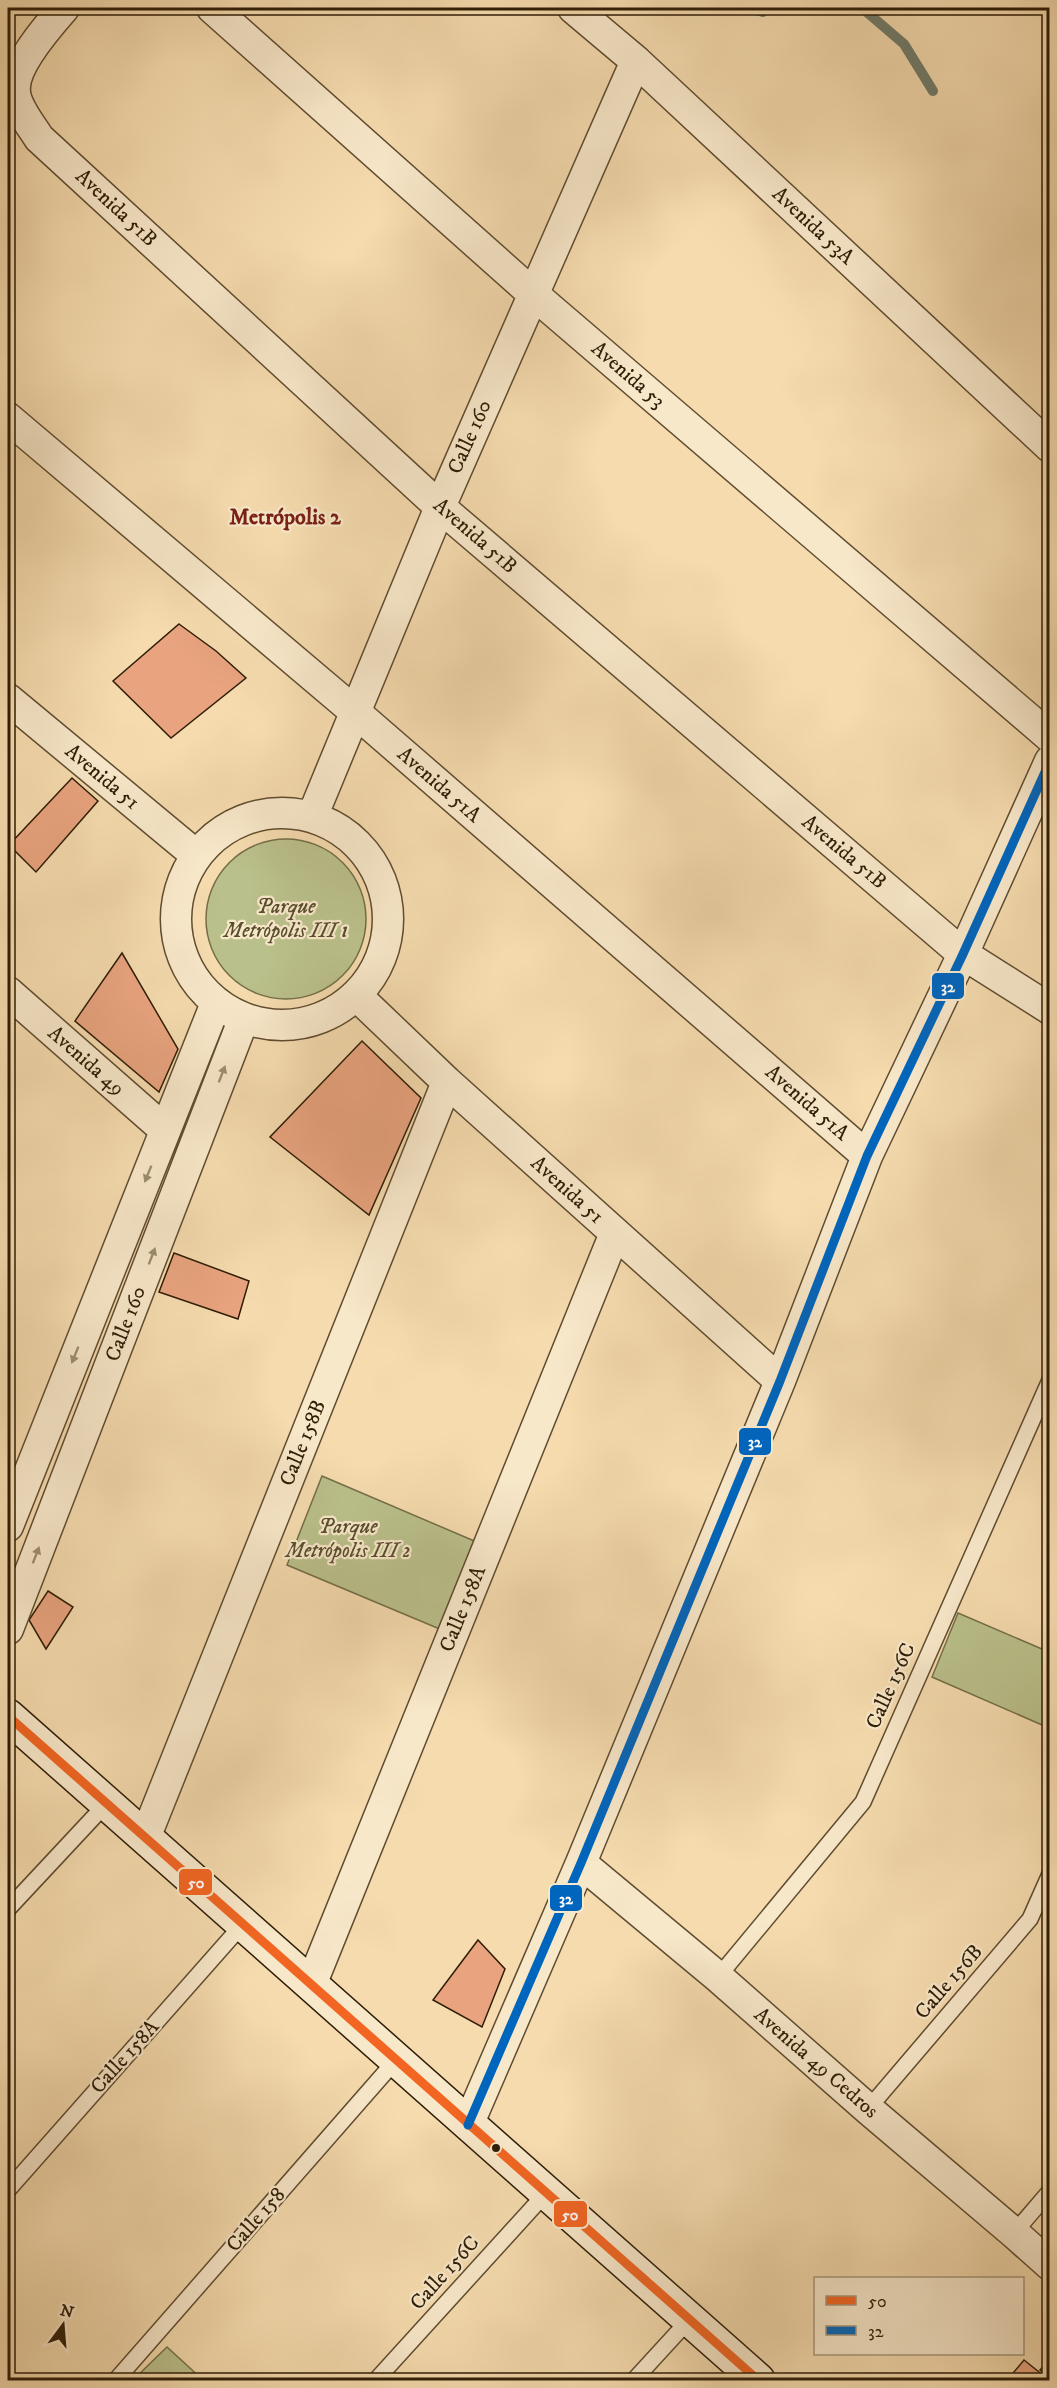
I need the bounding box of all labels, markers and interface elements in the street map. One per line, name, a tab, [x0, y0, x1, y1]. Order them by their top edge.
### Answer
street label: Avenida 51B	[70, 164, 162, 252]
street label: Avenida 53A	[767, 181, 860, 271]
street label: Avenida 53	[586, 336, 670, 414]
street label: Calle 160	[442, 396, 498, 478]
street label: Avenida 51B	[428, 493, 522, 579]
district label: Metrópolis 2	[229, 504, 342, 531]
street label: Avenida 51	[59, 738, 145, 816]
street label: Avenida 51A	[392, 742, 487, 829]
street label: Avenida 51B	[796, 809, 892, 895]
park label: Parque Metrópolis III 1	[222, 894, 348, 944]
line badge: 32	[931, 972, 965, 1000]
text: 32	[941, 977, 956, 997]
street label: Avenida 49	[42, 1020, 130, 1102]
street label: Avenida 51A	[760, 1060, 855, 1147]
one-way arrow	[217, 1064, 227, 1082]
street label: Avenida 51	[525, 1150, 609, 1230]
one-way arrow	[143, 1166, 153, 1184]
one-way arrow	[147, 1246, 157, 1264]
street label: Calle 160	[100, 1283, 152, 1365]
one-way arrow	[70, 1347, 80, 1365]
street label: Calle 158B	[274, 1396, 332, 1490]
line badge: 32	[738, 1427, 772, 1456]
text: 32	[748, 1432, 763, 1452]
park label: Parque Metrópolis III 2	[284, 1514, 411, 1564]
one-way arrow	[32, 1546, 41, 1564]
street label: Calle 158A	[434, 1562, 492, 1656]
street label: Calle 156C	[861, 1639, 921, 1733]
line badge: 50	[178, 1868, 213, 1896]
text: 50	[187, 1873, 205, 1893]
line badge: 32	[549, 1884, 583, 1912]
text: 32	[559, 1889, 574, 1909]
street label: Calle 156B	[909, 1939, 989, 2025]
street label: Avenida 49 Cedros	[748, 2002, 884, 2124]
street label: Calle 158A	[85, 2014, 165, 2099]
unlabelled marker	[490, 2142, 502, 2154]
street label: Calle 158	[221, 2182, 291, 2258]
line badge: 50	[553, 2200, 588, 2228]
text: 50	[561, 2205, 579, 2225]
street label: Calle 156C	[405, 2230, 485, 2316]
legend	[814, 2277, 1024, 2355]
text: 50	[868, 2291, 887, 2313]
north arrow	[33, 2295, 93, 2355]
text: N	[58, 2300, 76, 2323]
text: 32	[868, 2321, 884, 2343]

